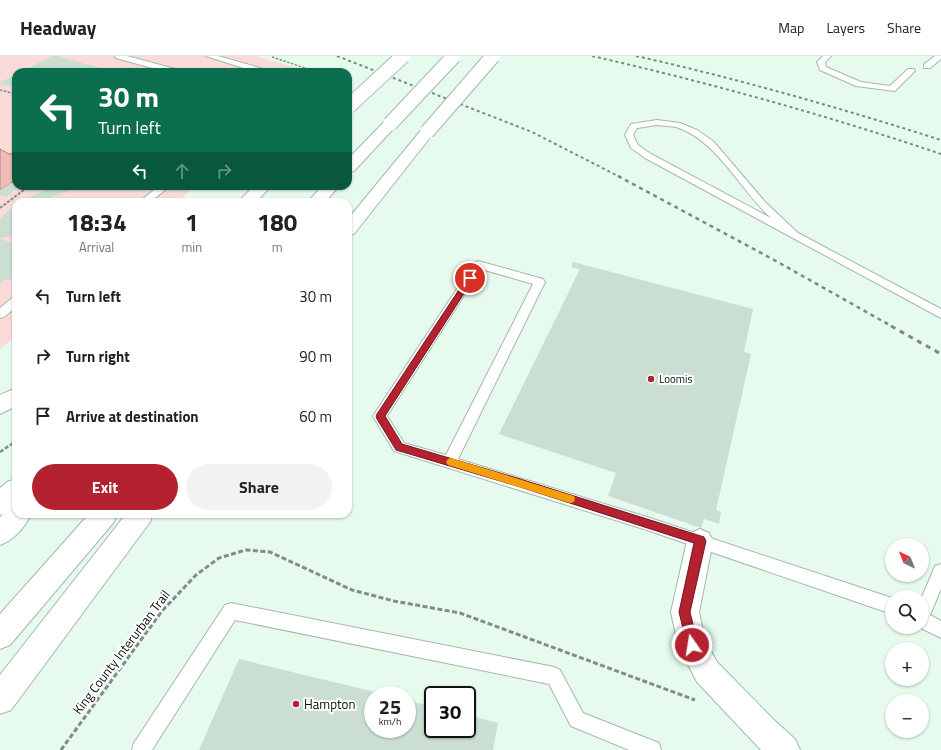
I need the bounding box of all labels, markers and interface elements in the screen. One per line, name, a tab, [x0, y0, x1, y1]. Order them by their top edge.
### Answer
text: Headway	[20, 13, 96, 42]
text: Map	[778, 17, 804, 38]
text: Layers	[826, 17, 865, 38]
text: Share	[887, 17, 921, 38]
text: 30 m	[98, 75, 159, 118]
icon: left	[32, 84, 84, 136]
text: Turn left	[98, 114, 161, 141]
icon: left	[129, 160, 151, 182]
icon: ahead	[171, 160, 193, 182]
icon: right	[213, 160, 235, 182]
text: 18:34	[67, 204, 127, 240]
text: 1	[185, 204, 199, 240]
text: 180	[257, 204, 297, 240]
text: Arrival	[79, 237, 114, 257]
text: min	[181, 237, 202, 257]
text: m	[272, 237, 283, 257]
pin	[453, 261, 487, 295]
icon: arrive	[459, 267, 481, 289]
icon: left	[32, 285, 54, 307]
text: Turn left	[66, 285, 121, 308]
text: 30 m	[299, 285, 332, 308]
icon: right	[32, 345, 54, 367]
text: Turn right	[66, 345, 130, 368]
text: 90 m	[299, 345, 332, 368]
place label: Loomis	[659, 371, 693, 387]
marker: Loomis	[646, 374, 656, 384]
icon: arrive	[32, 405, 54, 427]
text: Arrive at destination	[66, 405, 199, 428]
text: 60 m	[299, 405, 332, 428]
button: Exit	[32, 464, 178, 510]
button: Share	[186, 464, 332, 510]
north arrow	[885, 538, 929, 582]
map controls	[885, 538, 929, 738]
street label: King County Interurban Trail	[68, 586, 174, 718]
button: search	[885, 590, 929, 634]
position arrow	[671, 624, 713, 666]
button: +	[885, 642, 929, 686]
speed limit sign: 30	[424, 686, 476, 738]
text: 25	[379, 691, 401, 722]
place label: Hampton	[304, 694, 355, 714]
button: −	[885, 694, 929, 738]
marker: Hampton	[291, 699, 301, 709]
text: km/h	[379, 714, 401, 729]

